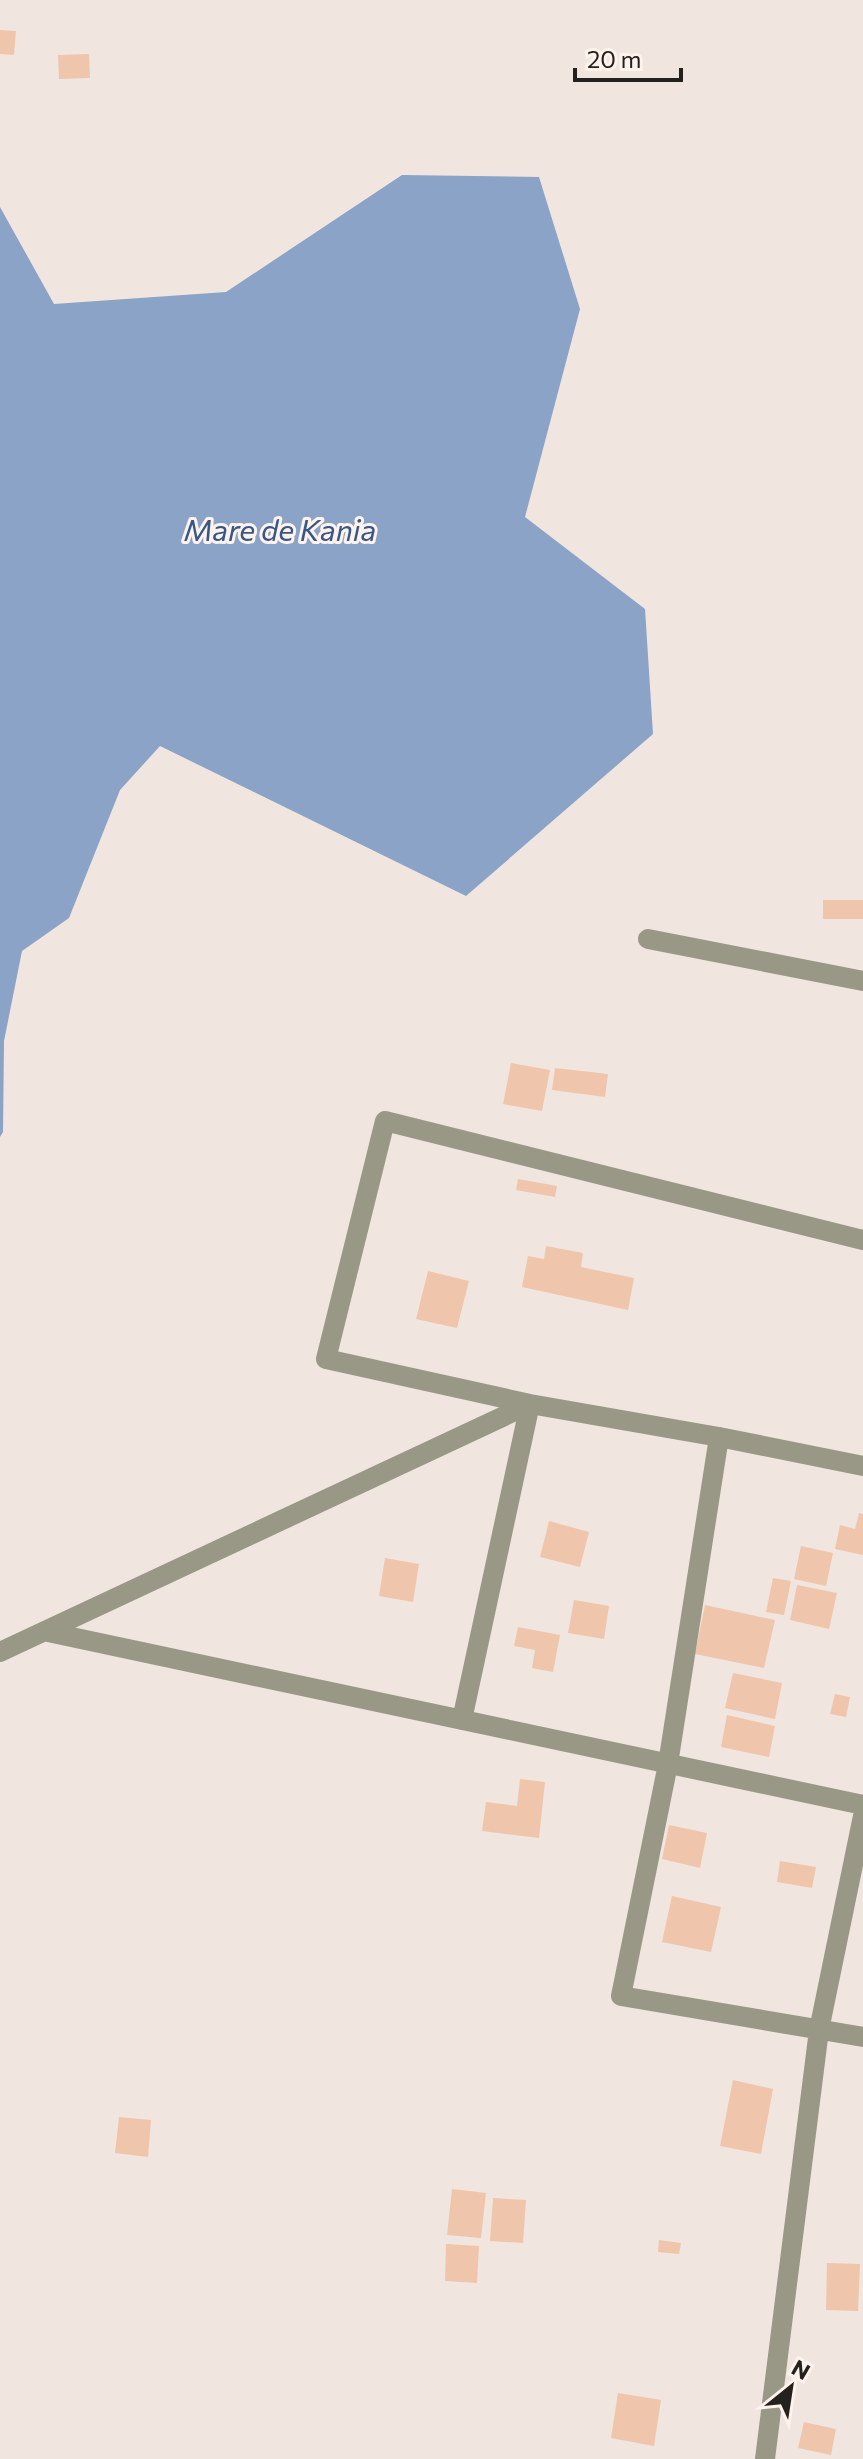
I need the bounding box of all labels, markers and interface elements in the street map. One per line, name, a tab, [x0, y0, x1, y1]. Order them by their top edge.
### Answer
scale bar	[575, 32, 681, 82]
text: 20 m	[587, 44, 641, 73]
water label: Mare de Kania	[184, 510, 376, 547]
north arrow	[751, 2347, 831, 2427]
text: N	[787, 2353, 815, 2385]

